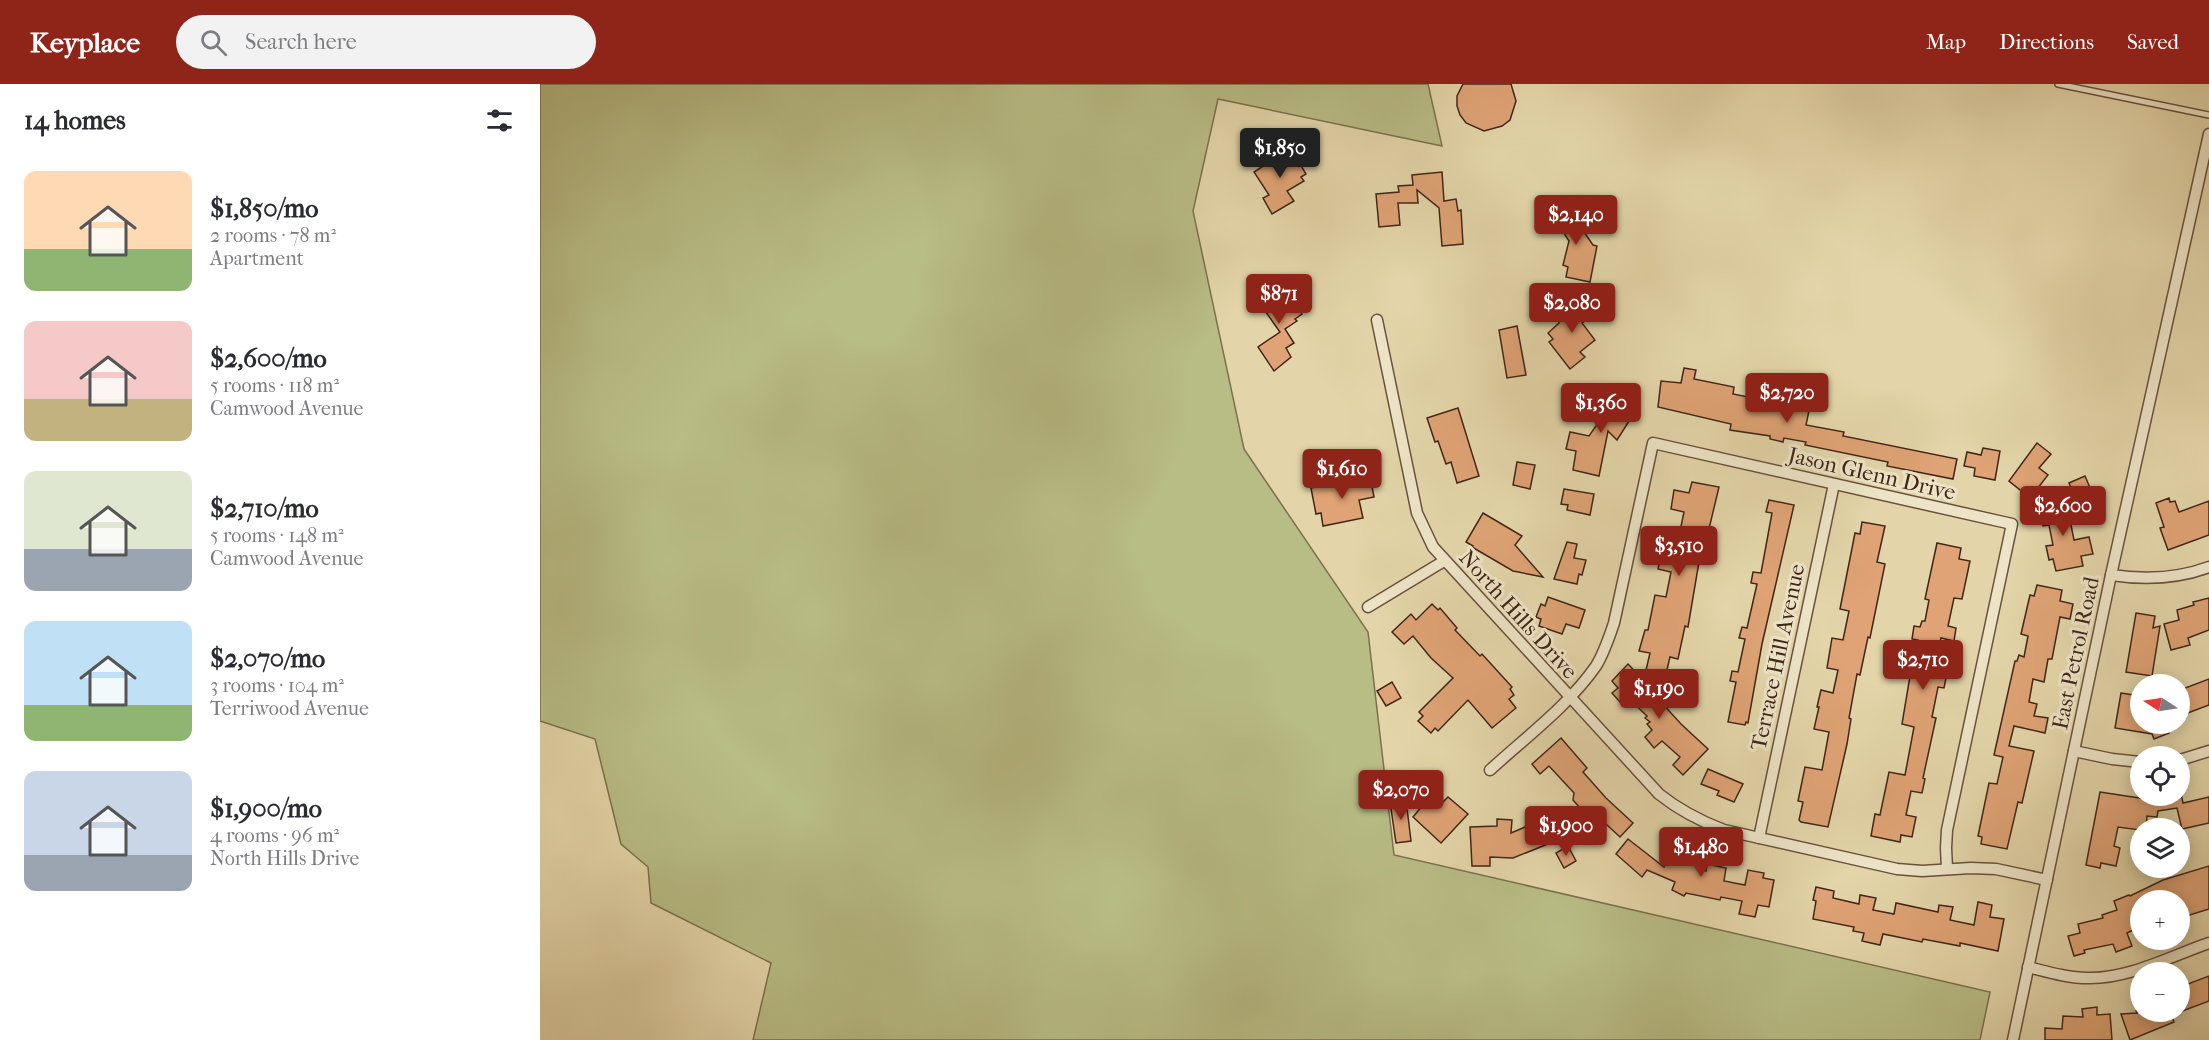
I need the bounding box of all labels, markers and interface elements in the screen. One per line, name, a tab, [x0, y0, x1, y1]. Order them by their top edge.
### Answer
search box	[176, 15, 596, 69]
text: Keyplace	[30, 26, 140, 59]
icon: search	[197, 26, 230, 59]
text: Search here	[245, 29, 357, 55]
text: Map	[1926, 30, 1966, 54]
text: Directions	[1999, 30, 2094, 54]
text: Saved	[2127, 30, 2179, 54]
icon: filters	[483, 104, 516, 137]
text: 14 homes	[24, 105, 126, 136]
pin: $1,850	[1231, 128, 1329, 179]
text: $1,850	[1254, 136, 1306, 159]
text: $1,850/mo	[210, 193, 319, 224]
icon: home	[72, 195, 144, 267]
pin: $2,140	[1527, 195, 1625, 246]
text: $2,140	[1548, 203, 1604, 226]
text: 2 rooms · 78 m²	[210, 224, 336, 247]
text: Apartment	[210, 247, 304, 270]
pin: $871	[1243, 274, 1315, 325]
text: $871	[1260, 282, 1298, 305]
pin: $2,080	[1523, 283, 1621, 334]
text: $2,080	[1543, 291, 1601, 314]
text: $2,600/mo	[210, 343, 327, 374]
icon: home	[72, 345, 144, 417]
pin: $2,720	[1738, 373, 1836, 424]
text: 5 rooms · 118 m²	[210, 374, 339, 397]
text: $2,720	[1759, 381, 1815, 404]
pin: $1,360	[1552, 383, 1650, 434]
text: $1,360	[1575, 391, 1627, 414]
text: Camwood Avenue	[210, 397, 363, 420]
street label: Jason Glenn Drive	[1784, 442, 1958, 506]
pin: $1,610	[1293, 449, 1391, 500]
text: $1,610	[1317, 457, 1367, 480]
pin: $2,600	[2014, 486, 2112, 537]
text: $2,710/mo	[210, 493, 319, 524]
text: $2,600	[2034, 494, 2092, 517]
icon: home	[72, 495, 144, 567]
text: 5 rooms · 148 m²	[210, 524, 344, 547]
pin: $3,510	[1630, 526, 1728, 577]
text: $3,510	[1654, 534, 1704, 557]
street label: North Hills Drive	[1454, 545, 1583, 685]
text: Camwood Avenue	[210, 547, 363, 570]
street label: Terrace Hill Avenue	[1746, 562, 1810, 753]
street label: East Petrol Road	[2047, 573, 2105, 732]
pin: $2,710	[1874, 640, 1972, 691]
text: $2,070/mo	[210, 643, 325, 674]
icon: home	[72, 645, 144, 717]
text: $2,710	[1897, 648, 1949, 671]
pin: $1,190	[1610, 669, 1708, 720]
text: 3 rooms · 104 m²	[210, 674, 344, 697]
north arrow	[2130, 674, 2190, 734]
map controls	[2130, 674, 2190, 1022]
text: $1,190	[1634, 677, 1684, 700]
text: Terriwood Avenue	[210, 697, 369, 720]
button: locate	[2130, 746, 2190, 806]
pin: $2,070	[1352, 770, 1450, 821]
text: $2,070	[1372, 778, 1430, 801]
text: $1,900/mo	[210, 793, 322, 824]
icon: home	[72, 795, 144, 867]
pin: $1,900	[1517, 806, 1615, 857]
text: $1,900	[1539, 814, 1593, 837]
button: layers	[2130, 818, 2190, 878]
text: 4 rooms · 96 m²	[210, 824, 339, 847]
pin: $1,480	[1652, 827, 1750, 878]
text: $1,480	[1673, 835, 1729, 858]
text: North Hills Drive	[210, 847, 359, 870]
button: +	[2130, 890, 2190, 950]
button: −	[2130, 962, 2190, 1022]

